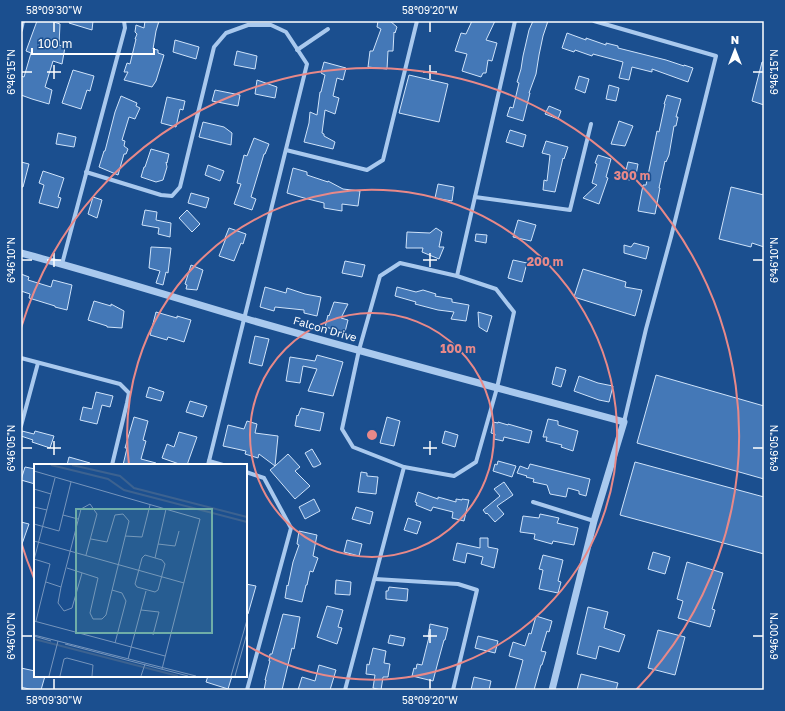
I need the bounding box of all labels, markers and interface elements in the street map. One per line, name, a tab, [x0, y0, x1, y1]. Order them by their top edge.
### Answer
text: 58°09'30"W	[26, 4, 82, 16]
text: 58°09'20"W	[402, 4, 458, 16]
scale bar	[32, 30, 154, 56]
north arrow	[715, 30, 755, 70]
text: N	[731, 33, 739, 46]
text: 100 m	[38, 36, 72, 51]
text: 6°46'15"N	[5, 49, 17, 95]
text: 6°46'15"N	[768, 49, 780, 95]
text: 300 m	[614, 168, 650, 183]
text: 6°46'10"N	[5, 237, 17, 283]
text: 6°46'10"N	[768, 237, 780, 283]
text: 200 m	[527, 254, 563, 269]
street label: Falcon Drive	[292, 313, 358, 344]
text: 100 m	[440, 341, 476, 356]
text: 6°46'05"N	[5, 425, 17, 471]
text: 6°46'05"N	[768, 425, 780, 471]
centre of rings	[365, 428, 379, 442]
inset map	[34, 464, 247, 677]
text: 6°46'00"N	[5, 612, 17, 660]
text: 6°46'00"N	[768, 612, 780, 660]
text: 58°09'30"W	[26, 694, 82, 706]
text: 58°09'20"W	[402, 694, 458, 706]

